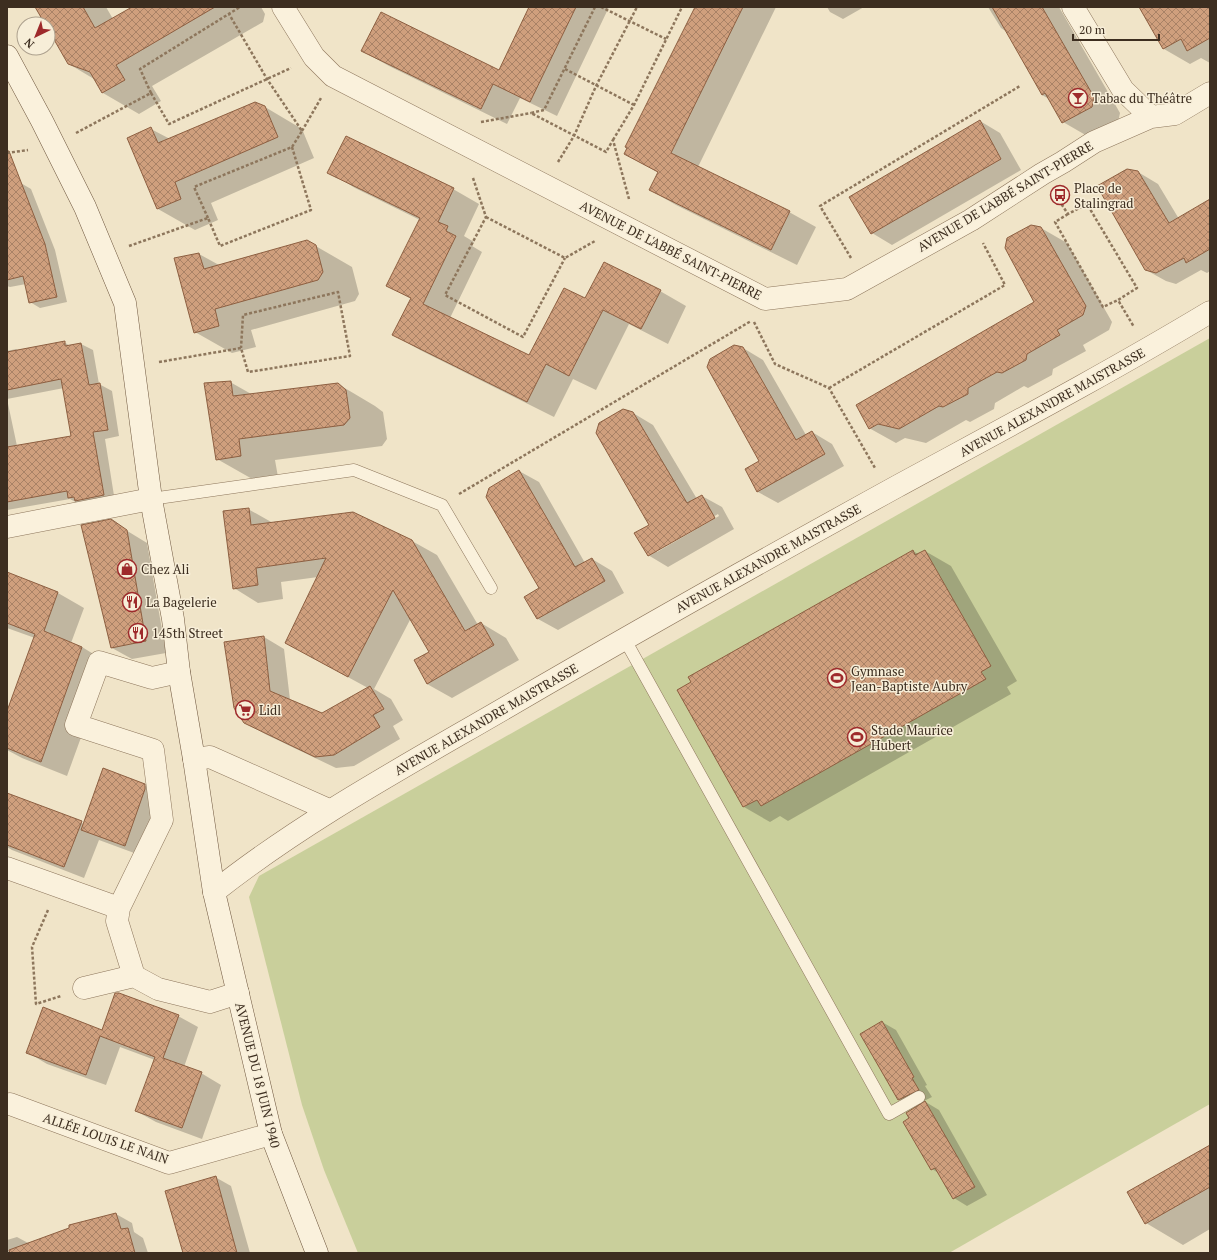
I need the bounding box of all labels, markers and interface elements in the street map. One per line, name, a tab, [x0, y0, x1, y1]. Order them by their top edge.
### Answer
north arrow	[16, 16, 56, 56]
scale bar	[1073, 16, 1159, 42]
text: 20 m	[1079, 22, 1106, 37]
text: N	[21, 35, 37, 51]
bar icon: Tabac du Théâtre	[1067, 87, 1089, 109]
place label: Tabac du Théâtre	[1092, 89, 1192, 107]
street label: AVENUE DE L'ABBÉ SAINT-PIERRE	[914, 136, 1096, 256]
place label: Place de Stalingrad	[1074, 179, 1134, 212]
bus stop icon: Place de Stalingrad	[1049, 184, 1071, 206]
street label: AVENUE DE L'ABBÉ SAINT-PIERRE	[577, 196, 765, 304]
street label: AVENUE ALEXANDRE MAISTRASSE	[956, 343, 1148, 461]
street label: AVENUE ALEXANDRE MAISTRASSE	[672, 499, 864, 617]
shop icon: Chez Ali	[116, 558, 138, 580]
place label: Chez Ali	[141, 560, 189, 578]
restaurant icon: La Bagelerie	[121, 591, 143, 613]
place label: La Bagelerie	[146, 593, 217, 611]
restaurant icon: 145th Street	[127, 622, 149, 644]
place label: 145th Street	[152, 624, 223, 642]
street label: AVENUE ALEXANDRE MAISTRASSE	[391, 659, 581, 779]
place label: Gymnase Jean-Baptiste Aubry	[851, 662, 968, 695]
sports icon: Gymnase Jean-Baptiste Aubry	[826, 667, 848, 689]
supermarket icon: Lidl	[234, 699, 256, 721]
place label: Lidl	[259, 701, 281, 719]
place label: Stade Maurice Hubert	[871, 721, 953, 754]
sports icon: Stade Maurice Hubert	[846, 726, 868, 748]
street label: AVENUE DU 18 JUIN 1940	[231, 1000, 285, 1150]
street label: ALLÉE LOUIS LE NAIN	[41, 1108, 172, 1168]

